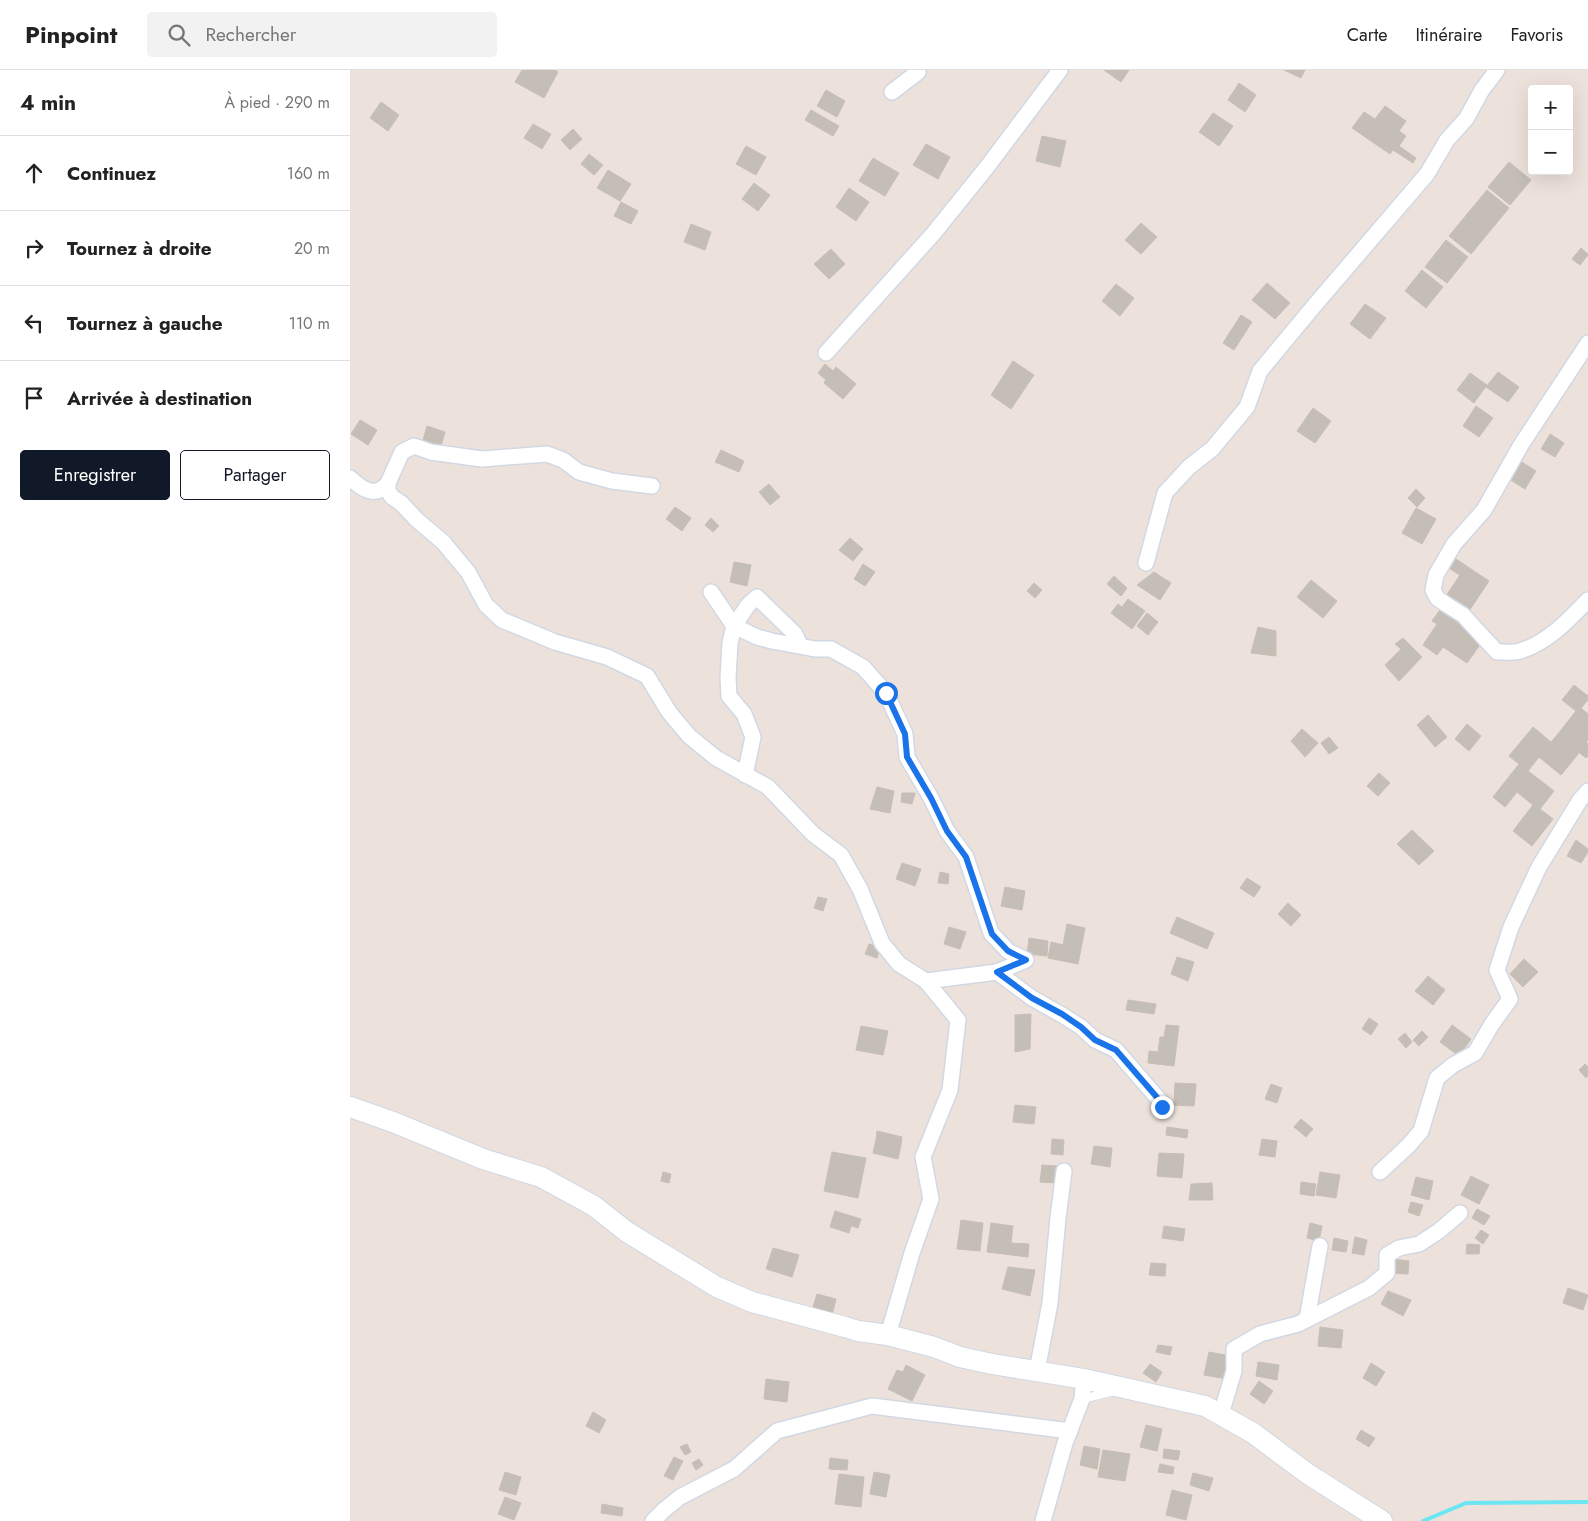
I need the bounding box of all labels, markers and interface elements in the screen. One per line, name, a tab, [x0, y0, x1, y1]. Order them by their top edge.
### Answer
search box	[147, 12, 497, 57]
text: Pinpoint	[25, 17, 117, 52]
icon: search	[165, 21, 193, 49]
text: Rechercher	[205, 21, 296, 48]
text: Carte	[1347, 22, 1388, 48]
text: Itinéraire	[1416, 22, 1482, 48]
text: Favoris	[1510, 22, 1563, 48]
map controls	[1528, 85, 1573, 175]
button: +	[1528, 85, 1573, 130]
text: 4 min	[20, 88, 76, 118]
text: À pied · 290 m	[224, 91, 330, 114]
button: −	[1528, 130, 1573, 175]
icon: ahead	[20, 159, 48, 187]
text: Continuez	[67, 160, 156, 187]
text: 160 m	[287, 162, 330, 185]
icon: right	[20, 234, 48, 262]
text: Tournez à droite	[67, 235, 212, 262]
text: 20 m	[294, 237, 330, 260]
icon: left	[20, 309, 48, 337]
text: Tournez à gauche	[67, 310, 223, 337]
text: 110 m	[289, 312, 330, 335]
icon: arrive	[20, 384, 48, 412]
text: Arrivée à destination	[67, 385, 252, 412]
button: Enregistrer	[20, 450, 170, 500]
button: Partager	[180, 450, 330, 500]
route start	[875, 682, 898, 705]
route end	[1151, 1096, 1174, 1119]

